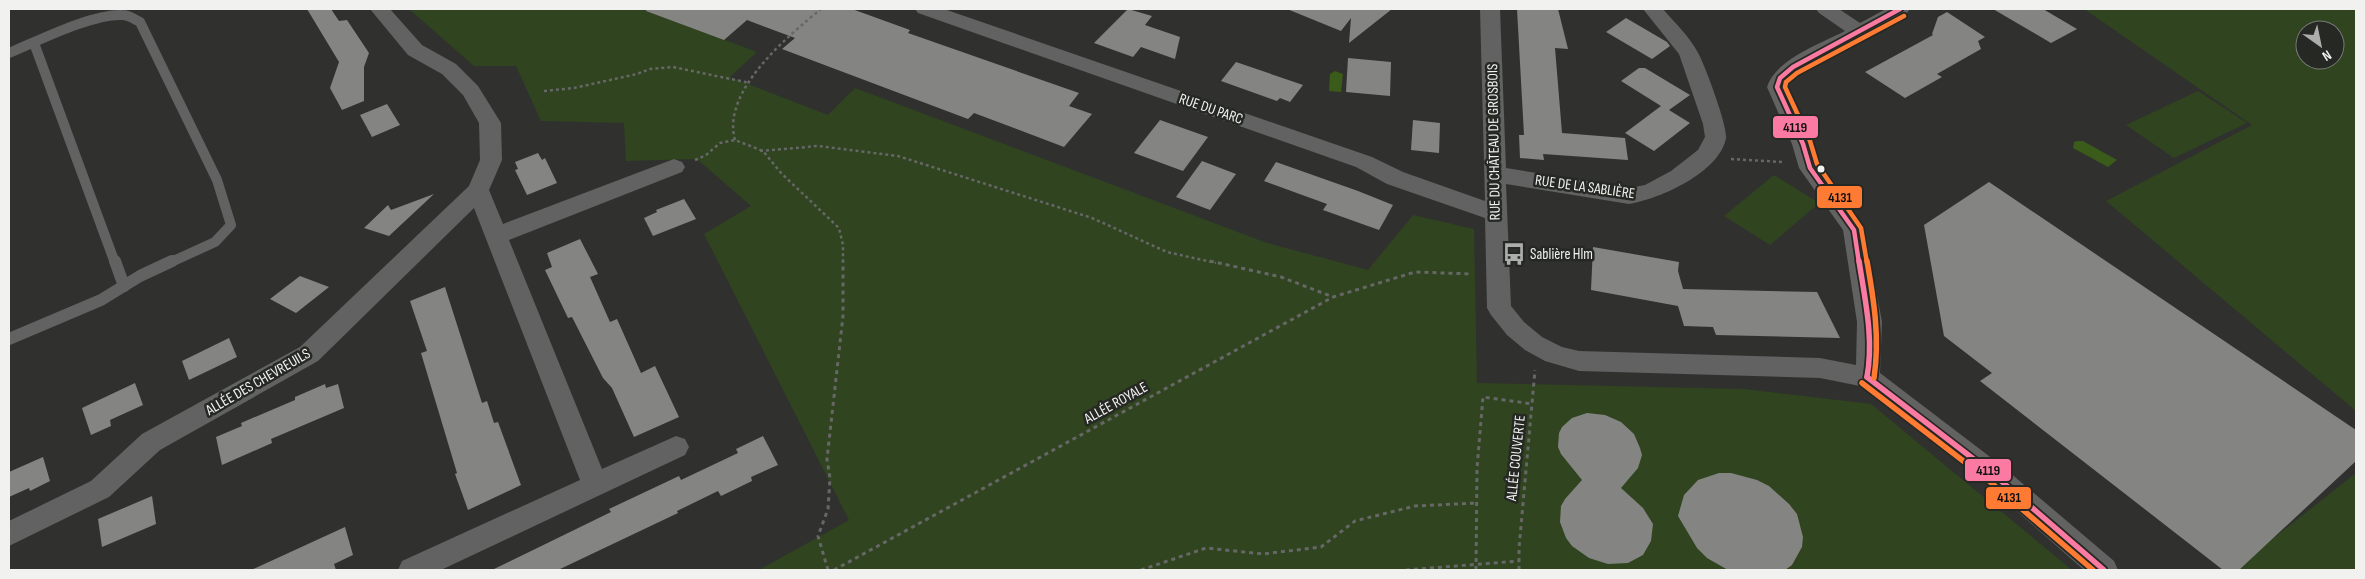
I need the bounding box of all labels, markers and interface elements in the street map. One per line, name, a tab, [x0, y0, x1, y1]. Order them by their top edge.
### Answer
north arrow	[2295, 20, 2345, 70]
text: N	[2319, 46, 2335, 65]
street label: RUE DU CHÂTEAU DE GROSBOIS	[1483, 64, 1505, 220]
street label: RUE DU PARC	[1176, 89, 1246, 129]
line badge: 4119	[1772, 115, 1819, 139]
text: 4119	[1783, 119, 1807, 136]
unlabelled marker	[1816, 164, 1826, 174]
street label: RUE DE LA SABLIÈRE	[1534, 171, 1636, 203]
line badge: 4131	[1816, 185, 1863, 209]
text: 4131	[1828, 189, 1852, 206]
bus stop icon: Sablière Hlm	[1501, 241, 1527, 267]
place label: Sablière Hlm	[1530, 245, 1593, 264]
street label: ALLÉE DES CHEVREUILS	[201, 344, 314, 420]
street label: ALLÉE ROYALE	[1080, 378, 1151, 429]
street label: ALLÉE COUVERTE	[1502, 414, 1530, 503]
line badge: 4119	[1964, 458, 2012, 482]
text: 4119	[1976, 462, 2000, 479]
line badge: 4131	[1985, 486, 2032, 510]
text: 4131	[1997, 489, 2021, 506]

